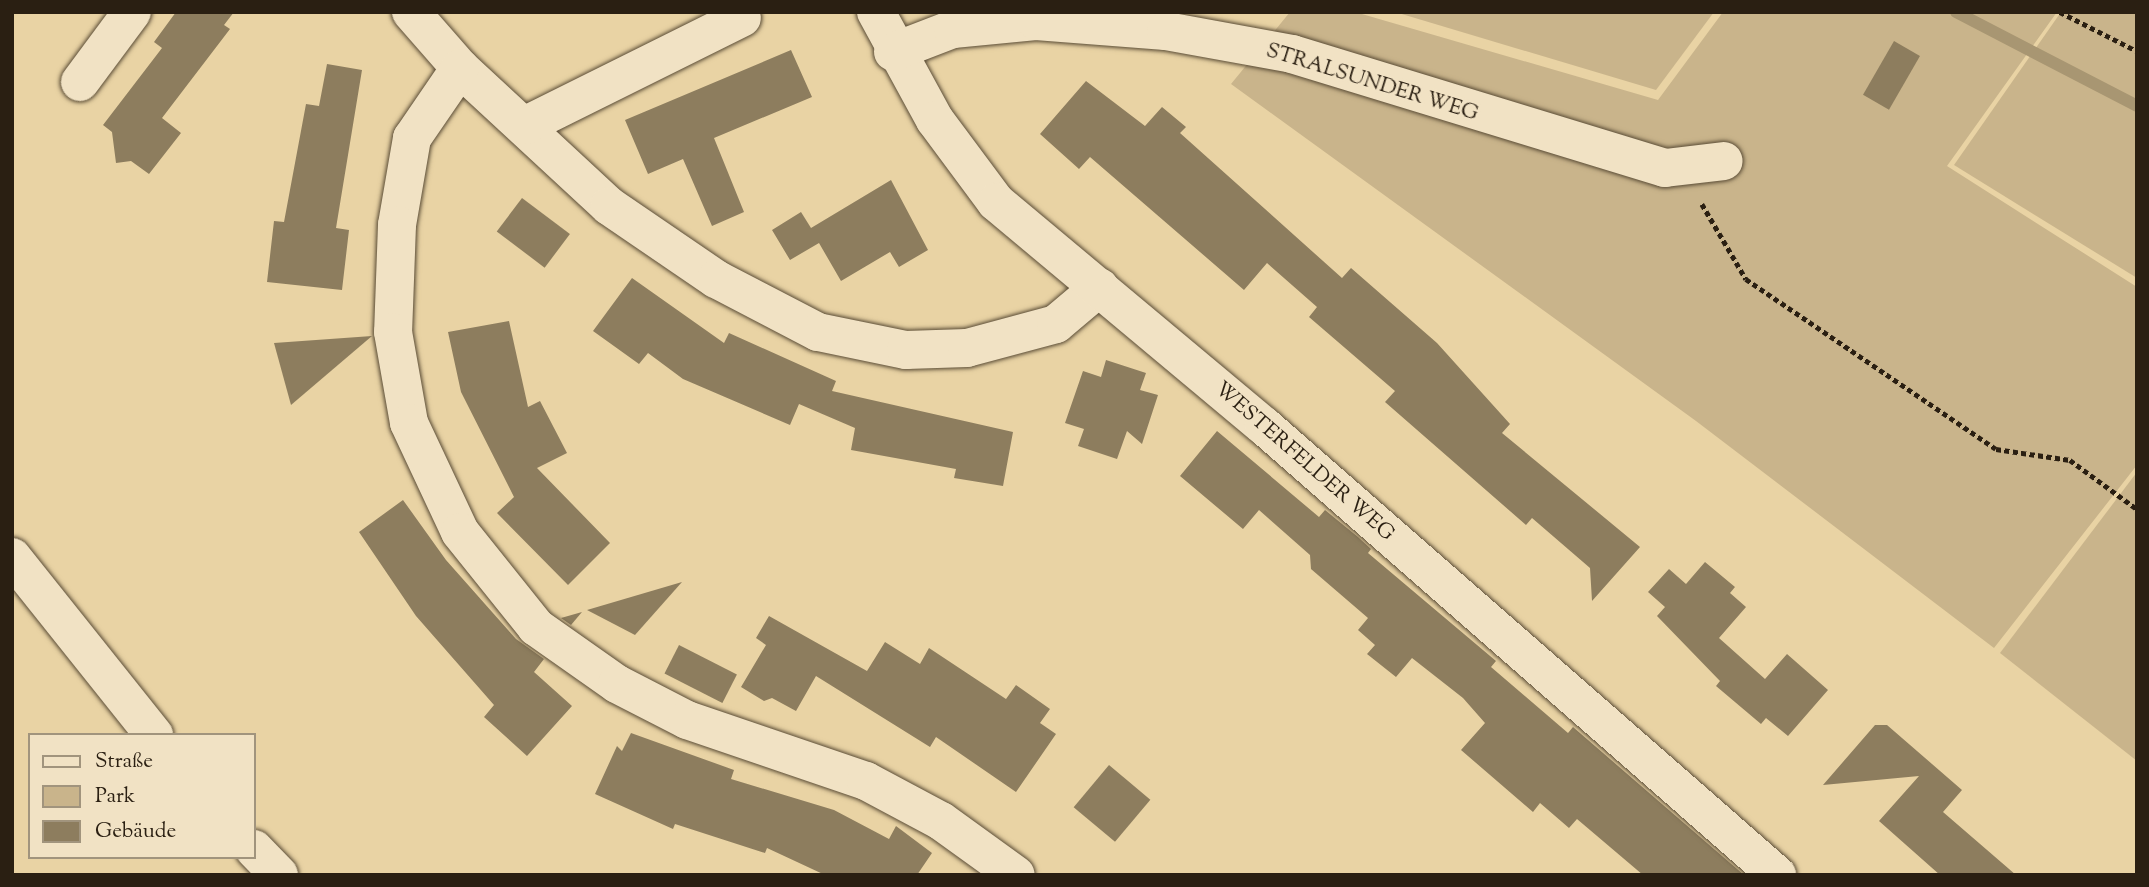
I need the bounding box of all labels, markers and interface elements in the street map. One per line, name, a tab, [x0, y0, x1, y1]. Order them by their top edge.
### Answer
street label: STRALSUNDER WEG	[1263, 39, 1481, 127]
street label: WESTERFELDER WEG	[1209, 377, 1399, 547]
legend	[28, 733, 256, 859]
text: Straße	[95, 747, 153, 777]
text: Park	[95, 782, 135, 812]
text: Gebäude	[95, 817, 176, 847]

